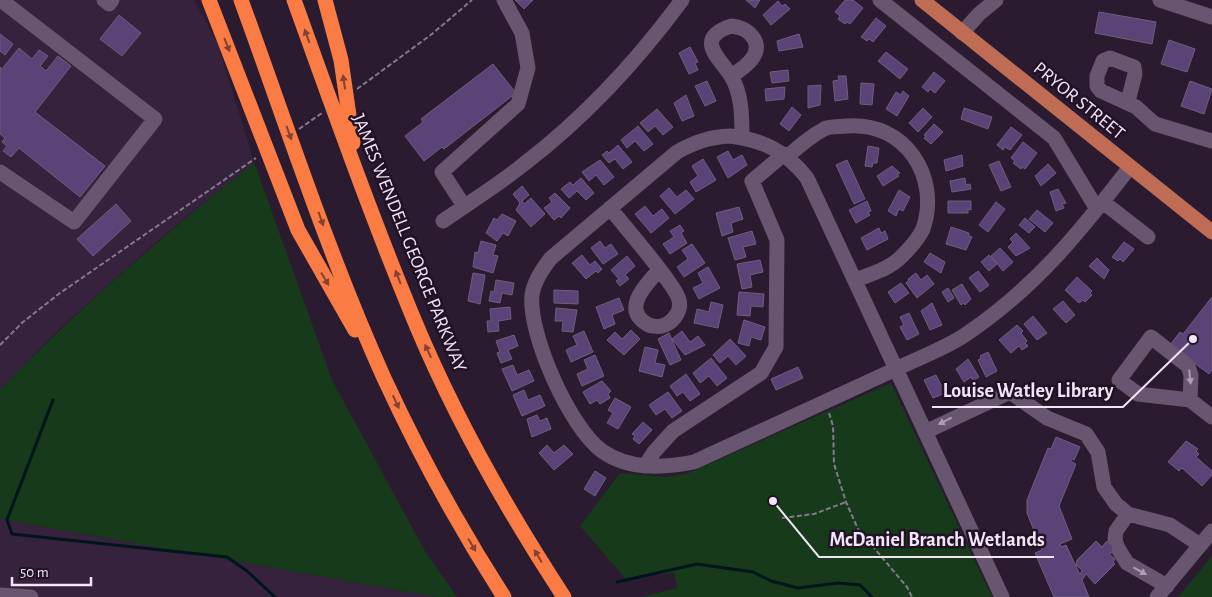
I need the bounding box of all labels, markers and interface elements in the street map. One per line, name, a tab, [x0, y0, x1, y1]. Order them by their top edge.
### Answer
one-way arrow	[303, 29, 310, 44]
one-way arrow	[223, 38, 231, 53]
street label: PRYOR STREET	[1030, 59, 1128, 143]
one-way arrow	[340, 74, 348, 90]
street label: JAMES WENDELL GEORGE PARKWAY	[348, 111, 470, 375]
one-way arrow	[286, 125, 293, 140]
one-way arrow	[318, 212, 325, 227]
one-way arrow	[393, 270, 401, 284]
one-way arrow	[321, 273, 330, 286]
one-way arrow	[424, 344, 432, 358]
one-way arrow	[1186, 369, 1194, 385]
callout: Louise Watley Library	[932, 372, 1123, 407]
text: Louise Watley Library	[943, 381, 1113, 401]
one-way arrow	[392, 395, 400, 409]
one-way arrow	[938, 417, 953, 425]
callout: McDaniel Branch Wetlands	[819, 522, 1054, 557]
text: McDaniel Branch Wetlands	[829, 530, 1045, 550]
one-way arrow	[468, 538, 476, 553]
one-way arrow	[533, 550, 542, 563]
scale bar	[12, 554, 91, 586]
text: 50 m	[20, 565, 49, 580]
one-way arrow	[1133, 566, 1147, 575]

